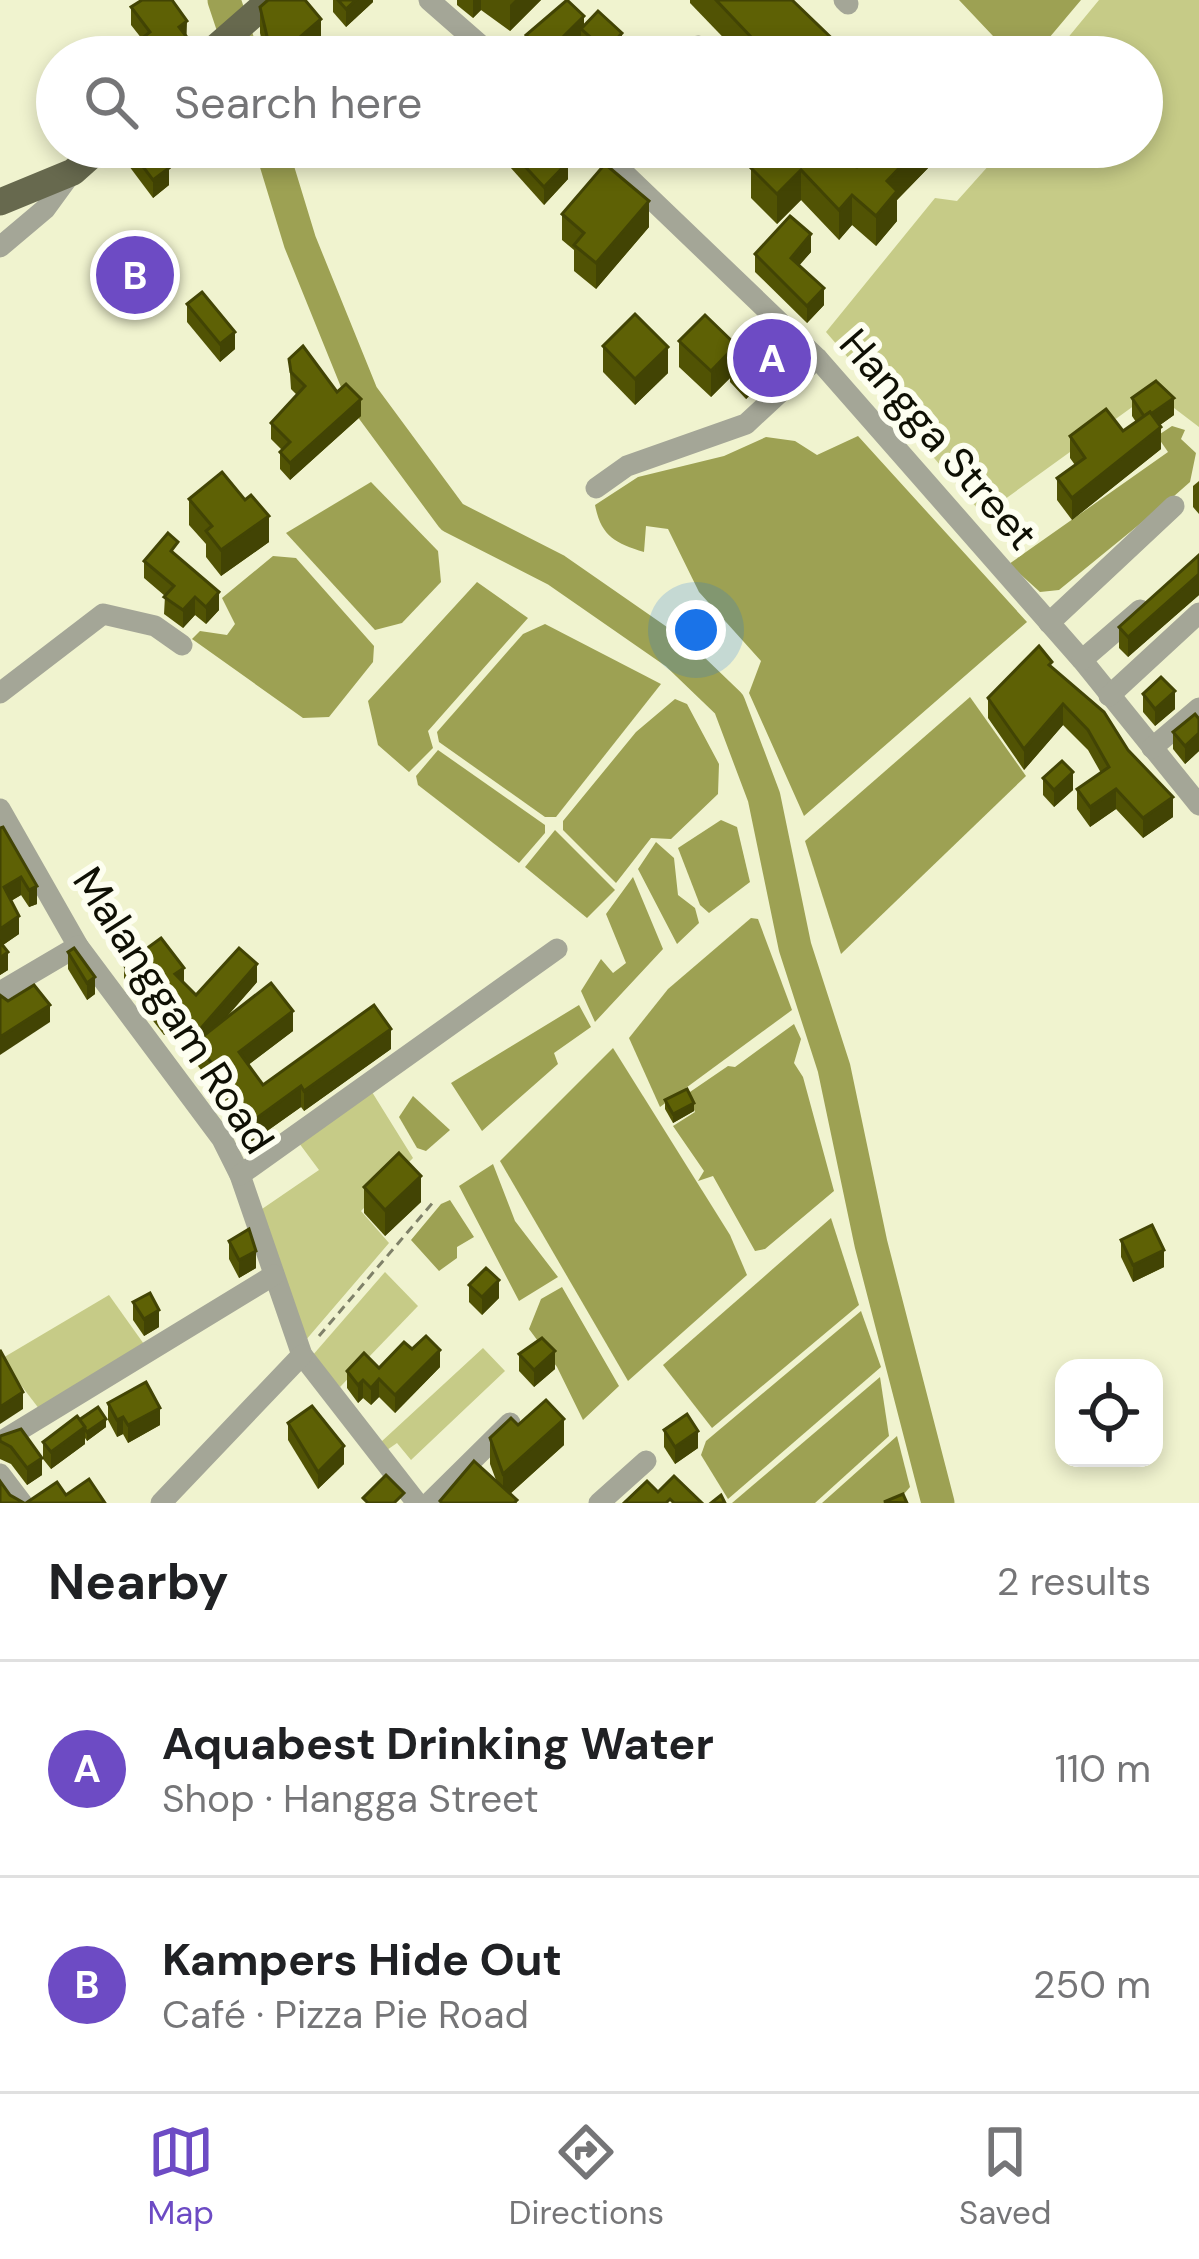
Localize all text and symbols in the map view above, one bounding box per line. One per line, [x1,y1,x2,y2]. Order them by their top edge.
search box [36,36,1163,168]
icon: search [78,69,144,135]
text: Search here [174,73,422,132]
pin: B [96,230,174,320]
pin: A [733,313,811,403]
street label: Hangga Street [828,317,1050,561]
your location [666,600,726,660]
street label: Malanggam Road [60,857,287,1164]
map controls [1055,1359,1163,1467]
button: locate [1055,1359,1163,1467]
text: Nearby [48,1548,229,1615]
text: 2 results [997,1556,1151,1607]
text: Aquabest Drinking Water [162,1714,714,1773]
text: A [73,1743,101,1794]
text: 110 m [1055,1743,1151,1794]
text: Shop · Hangga Street [162,1773,539,1824]
text: Kampers Hide Out [162,1930,562,1989]
text: B [75,1959,99,2010]
text: 250 m [1033,1959,1151,2010]
text: Café · Pizza Pie Road [162,1989,529,2040]
tab: Map [147,2119,214,2234]
tab: Directions [509,2119,664,2234]
tab: Saved [959,2119,1052,2234]

